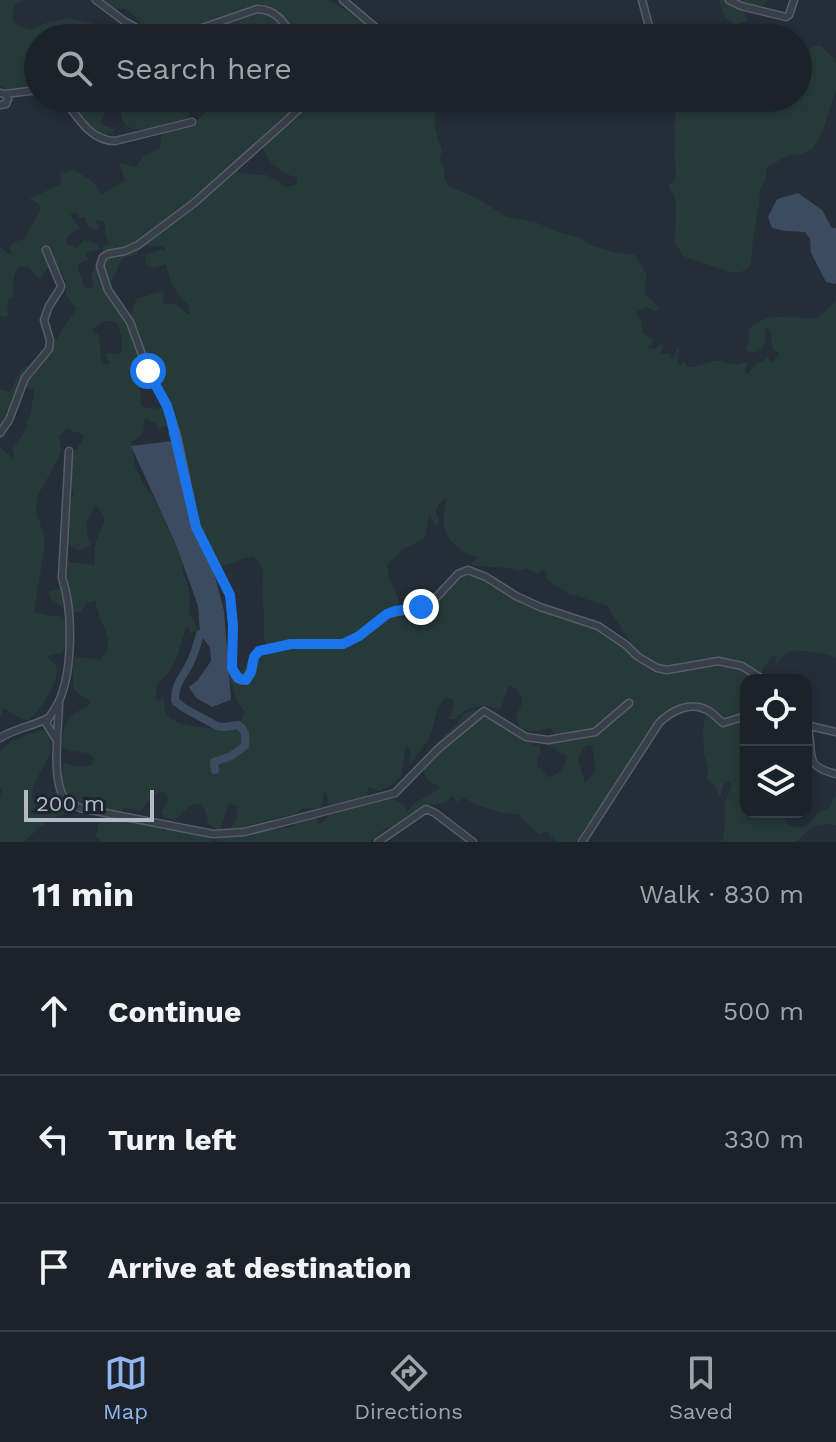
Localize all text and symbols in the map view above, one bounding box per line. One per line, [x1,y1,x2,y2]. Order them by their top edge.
search box [24,24,812,112]
icon: search [52,46,96,90]
text: Search here [116,51,292,86]
route start [130,353,166,389]
route end [403,589,439,625]
map controls [740,674,812,818]
button: locate [740,674,812,746]
button: layers [740,746,812,818]
scale bar [24,786,154,822]
text: 200 m [36,791,105,816]
text: 11 min [32,874,134,914]
text: Walk · 830 m [639,879,804,909]
icon: ahead [32,989,76,1033]
text: Continue [108,994,241,1029]
text: 500 m [723,996,804,1026]
icon: left [32,1117,76,1161]
text: Turn left [108,1122,236,1157]
text: 330 m [724,1124,804,1154]
icon: arrive [32,1245,76,1289]
text: Arrive at destination [108,1250,412,1285]
tab: Map [103,1351,148,1424]
tab: Directions [354,1351,463,1424]
tab: Saved [669,1351,733,1424]

